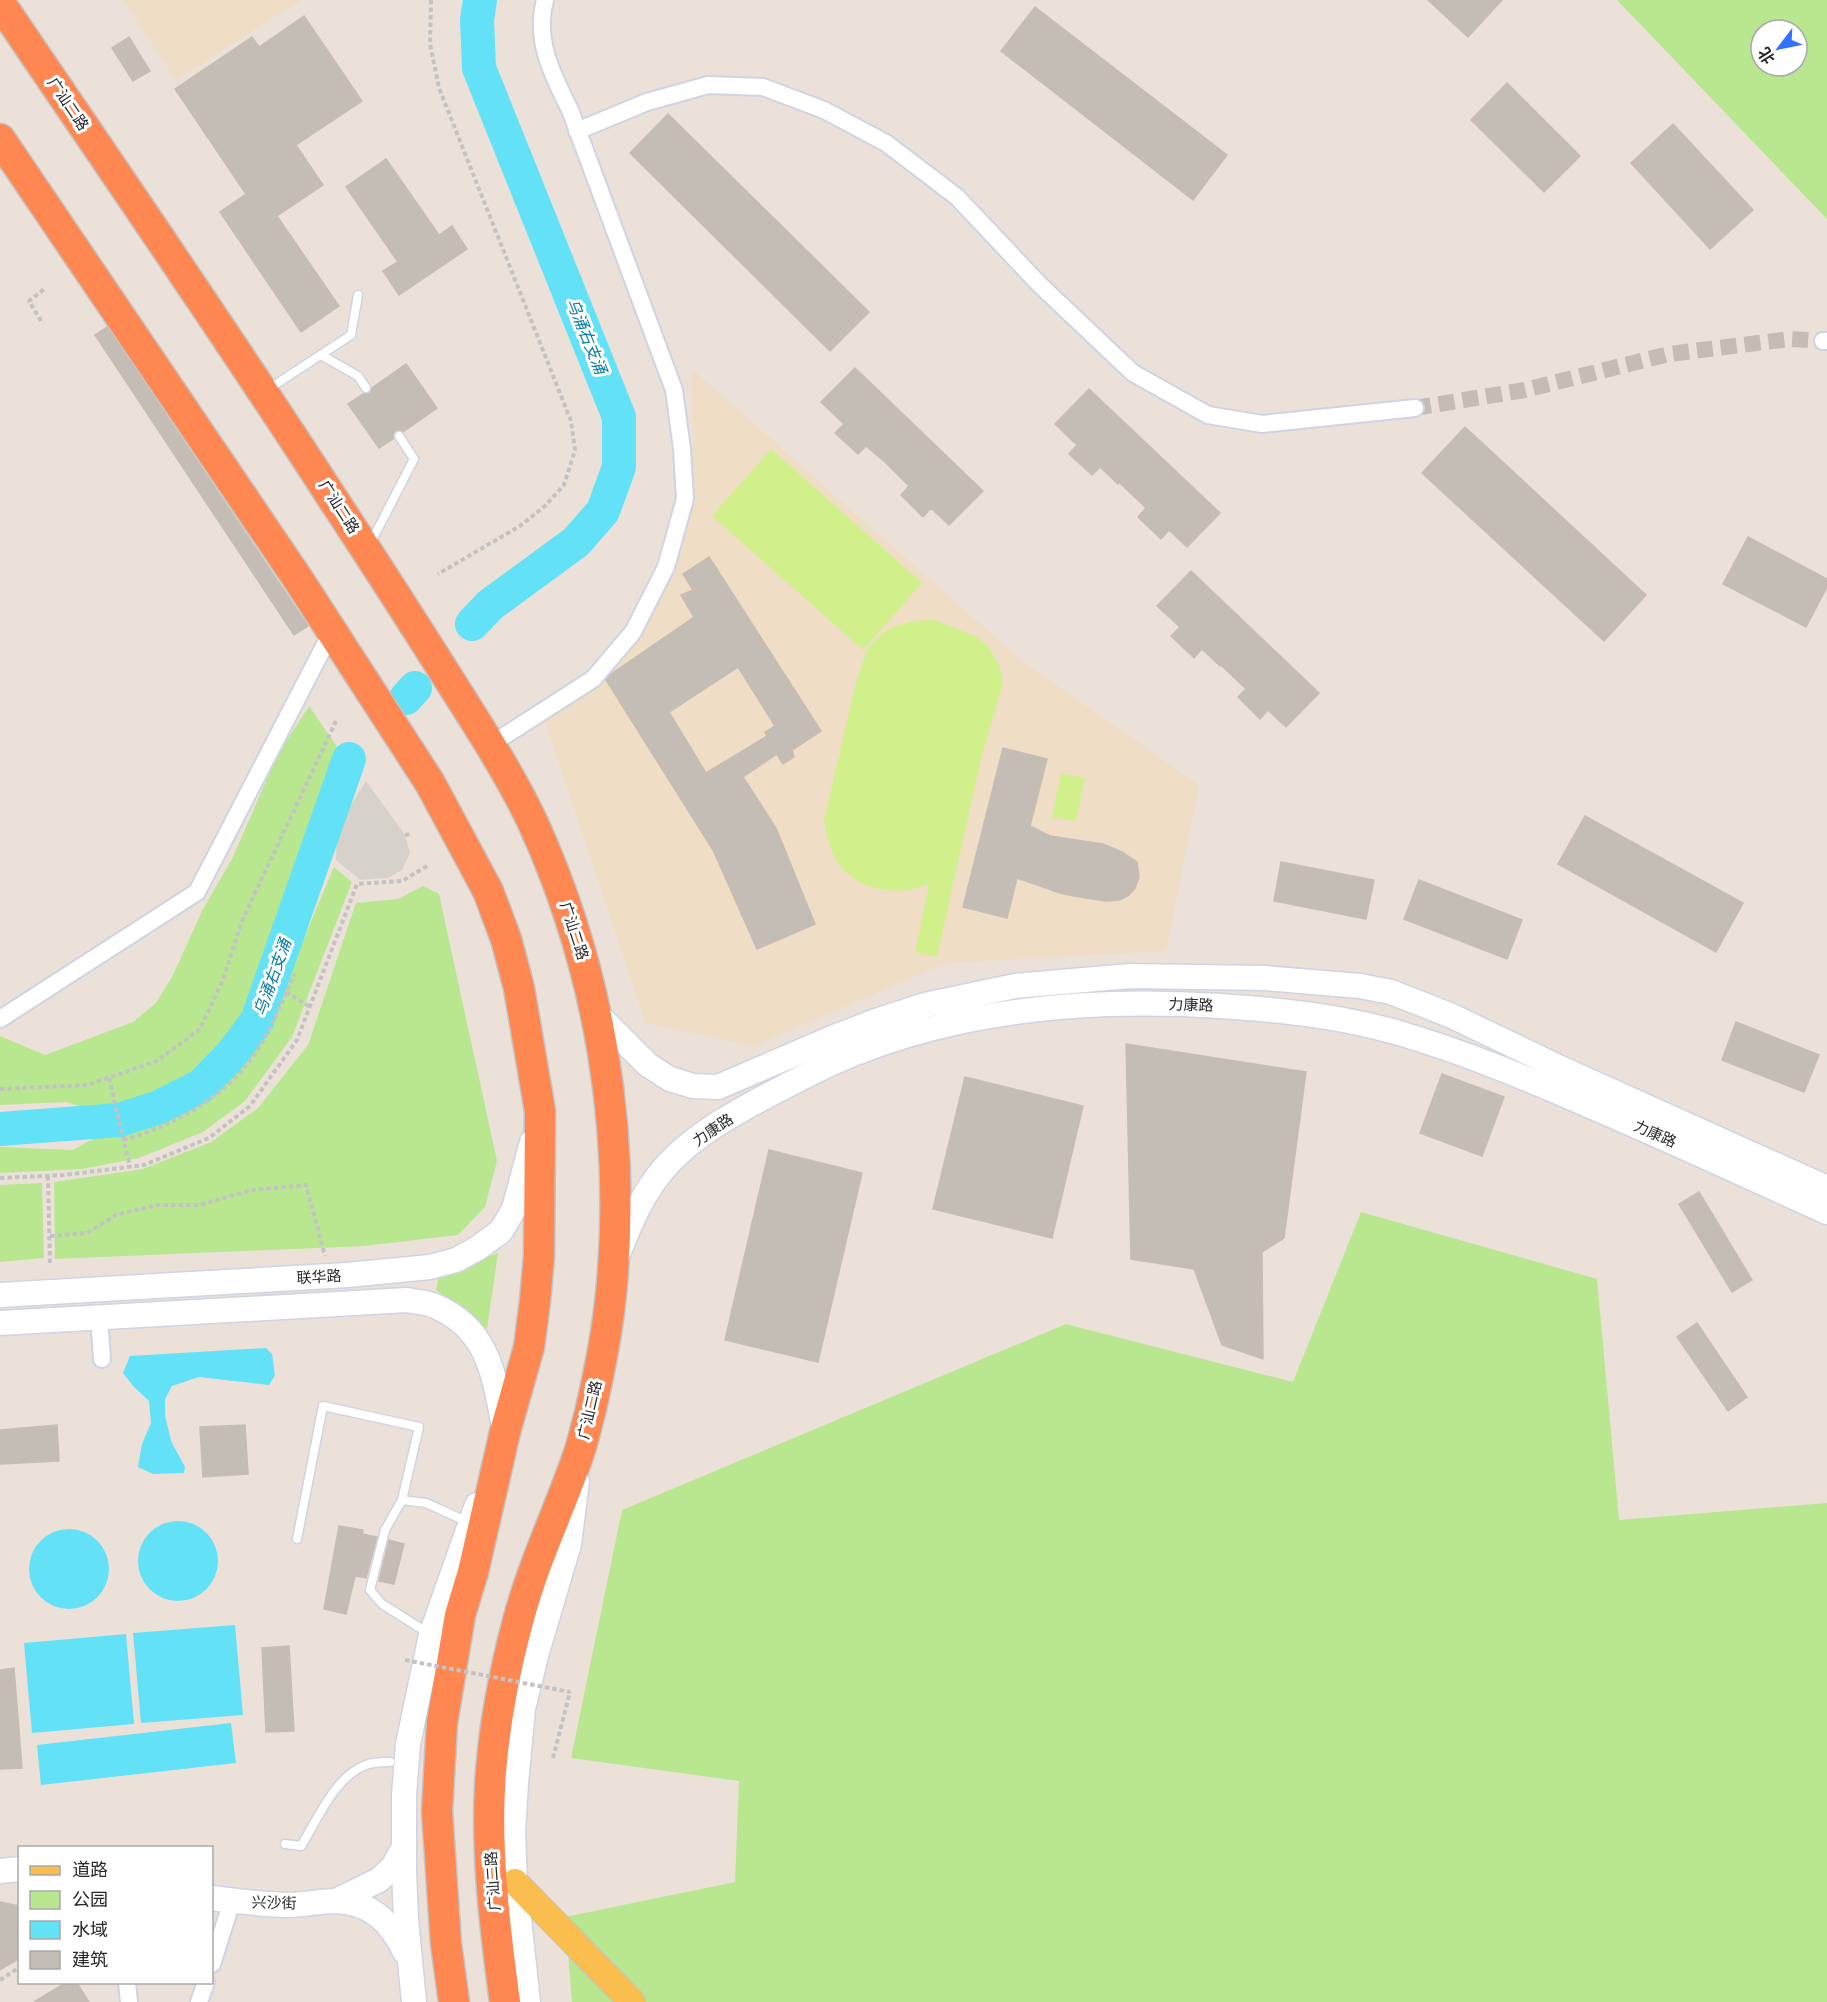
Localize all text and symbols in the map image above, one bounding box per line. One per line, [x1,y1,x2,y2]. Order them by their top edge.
north arrow [1749,18,1809,78]
text: 北 [1754,44,1779,68]
street label: 广汕二路 [45,74,92,133]
water label: 乌涌右支涌 [563,296,611,379]
street label: 广汕二路 [316,477,363,537]
street label: 广汕二路 [557,900,592,962]
water label: 乌涌右支涌 [250,934,296,1018]
street label: 力康路 [1168,995,1214,1014]
street label: 力康路 [689,1110,736,1149]
street label: 力康路 [1631,1117,1679,1150]
street label: 联华路 [296,1267,342,1286]
street label: 广汕二路 [574,1379,605,1441]
legend [18,1846,213,1984]
street label: 广汕二路 [482,1851,503,1912]
text: 道路 [72,1859,108,1880]
text: 公园 [72,1889,108,1910]
street label: 兴沙街 [251,1894,297,1911]
text: 水域 [72,1919,108,1940]
text: 建筑 [72,1949,108,1970]

